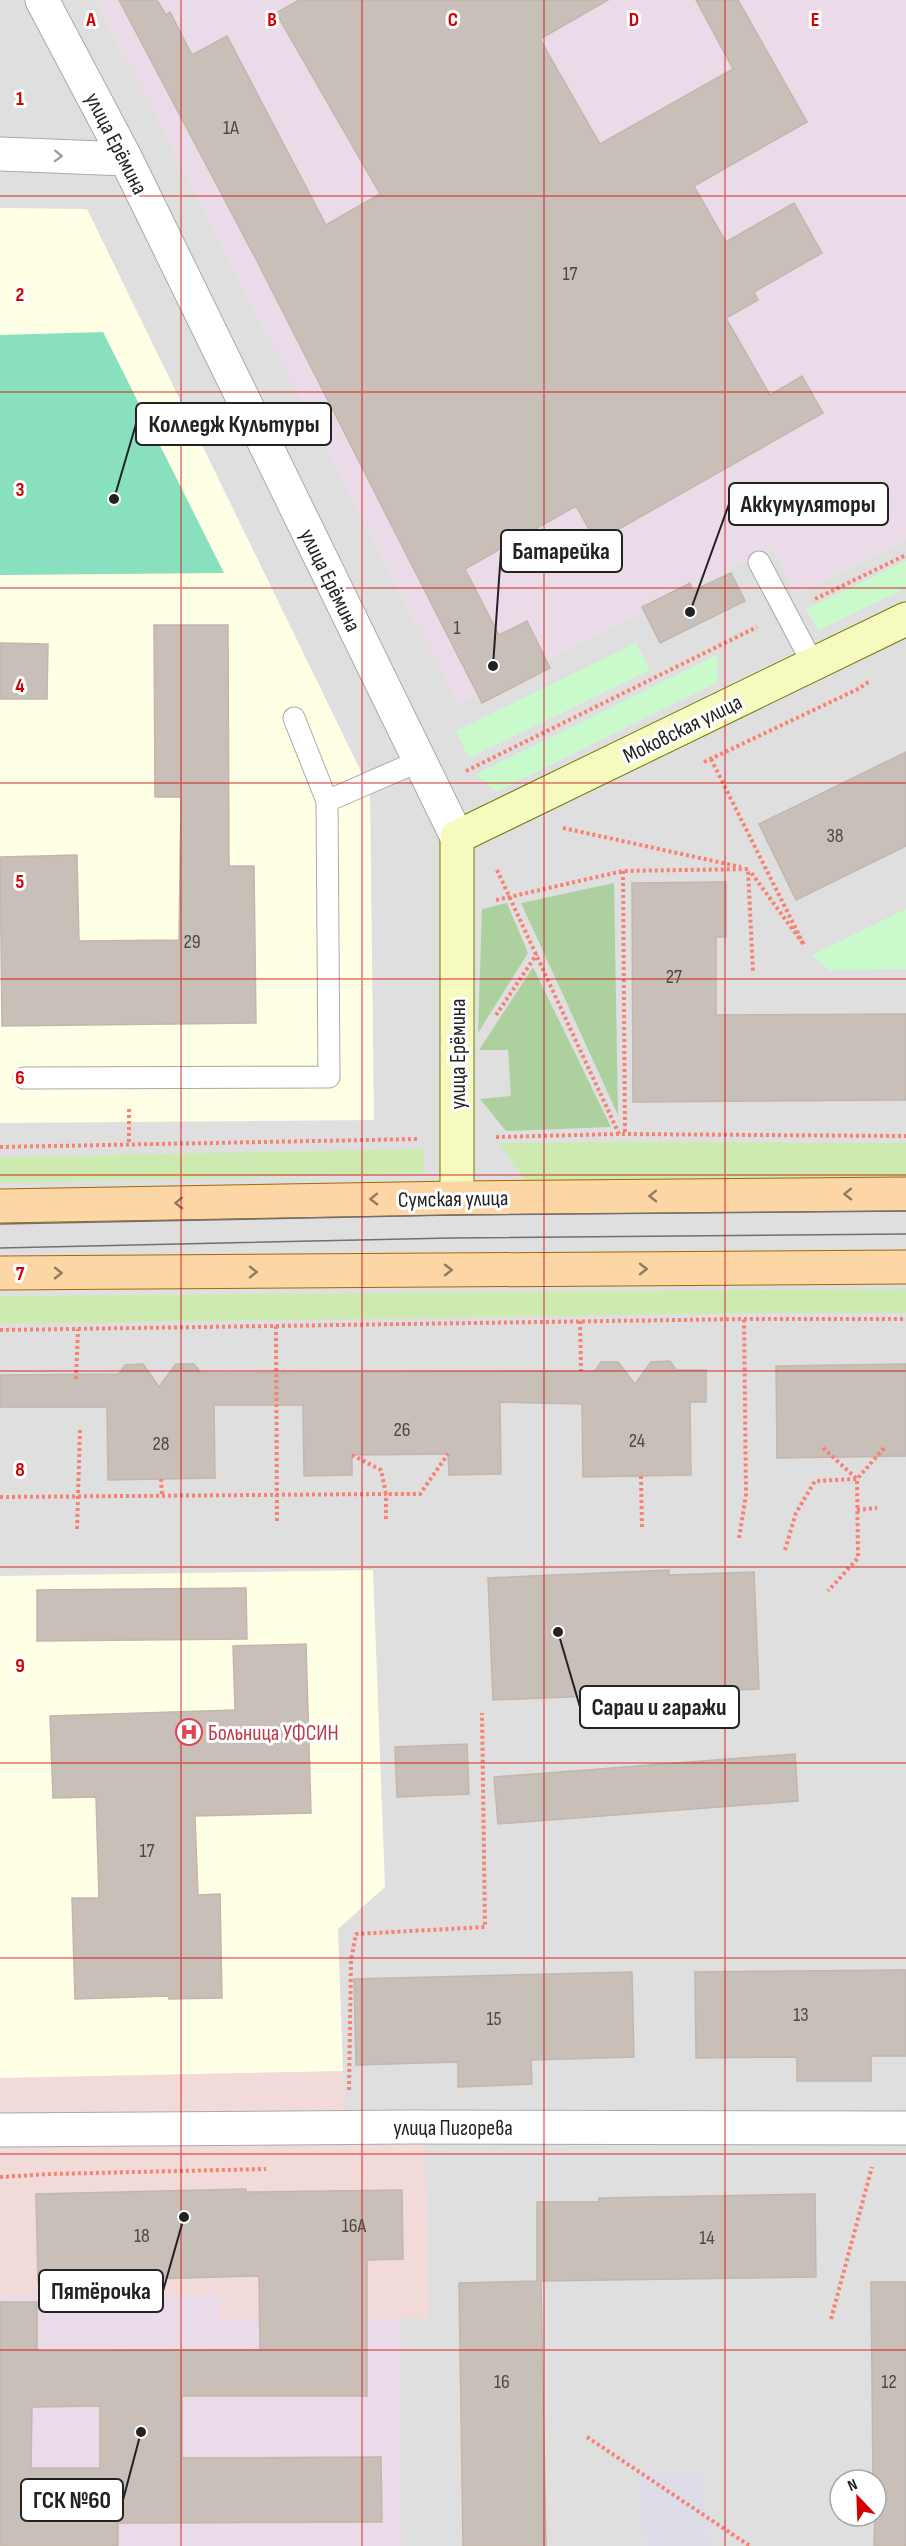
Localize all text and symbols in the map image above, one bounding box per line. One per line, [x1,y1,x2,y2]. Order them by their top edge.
text: A [85,8,96,32]
text: B [267,8,277,32]
text: C [448,8,458,32]
text: D [629,8,639,32]
text: E [811,8,819,32]
text: 1 [16,87,24,111]
street label: улица Ерёмина [78,88,153,199]
house number: 1А [223,116,239,140]
one-way arrow [54,150,63,162]
house number: 17 [563,262,577,286]
text: 2 [16,283,24,307]
callout: Колледж Культуры [136,403,331,445]
text: Колледж Культуры [148,410,320,439]
text: 3 [16,478,25,502]
callout: Аккумуляторы [729,483,888,525]
text: Аккумуляторы [740,490,875,519]
street label: улица Ерёмина [293,525,366,636]
callout: Батарейка [501,530,622,572]
text: Батарейка [512,537,610,566]
house number: 1 [454,616,461,640]
text: 4 [15,674,25,698]
street label: Моковская улица [619,689,747,770]
house number: 38 [826,824,844,848]
text: 5 [16,870,25,894]
house number: 29 [183,930,201,954]
house number: 27 [666,965,682,989]
street label: улица Ерёмина [445,998,472,1110]
text: 6 [15,1066,25,1090]
street label: Сумская улица [398,1185,508,1214]
one-way arrow [843,1188,852,1200]
one-way arrow [648,1190,657,1202]
one-way arrow [369,1193,378,1206]
one-way arrow [174,1197,183,1209]
text: 7 [16,1262,25,1286]
one-way arrow [639,1263,648,1275]
one-way arrow [444,1264,453,1276]
one-way arrow [249,1266,258,1278]
one-way arrow [54,1267,63,1279]
house number: 26 [394,1418,411,1442]
house number: 24 [629,1429,645,1453]
house number: 28 [153,1432,170,1456]
text: 8 [15,1458,25,1482]
text: 9 [15,1654,25,1678]
callout: Сараи и гаражи [580,1686,739,1728]
text: Сараи и гаражи [592,1693,727,1722]
hospital icon: Больница УФСИН [174,1717,204,1747]
place label: Больница УФСИН [208,1720,339,1747]
house number: 17 [140,1839,154,1863]
house number: 13 [793,2003,809,2027]
house number: 15 [486,2007,502,2031]
street label: улица Пигорева [393,2115,513,2142]
house number: 16А [342,2214,367,2238]
house number: 18 [134,2224,150,2248]
house number: 14 [699,2226,715,2250]
callout: Пятёрочка [39,2270,163,2312]
text: Пятёрочка [51,2277,151,2306]
house number: 16 [494,2370,510,2394]
house number: 12 [881,2370,897,2394]
north arrow [828,2468,888,2528]
text: N [845,2475,860,2496]
callout: ГСК №60 [21,2479,123,2521]
text: ГСК №60 [33,2486,111,2515]

